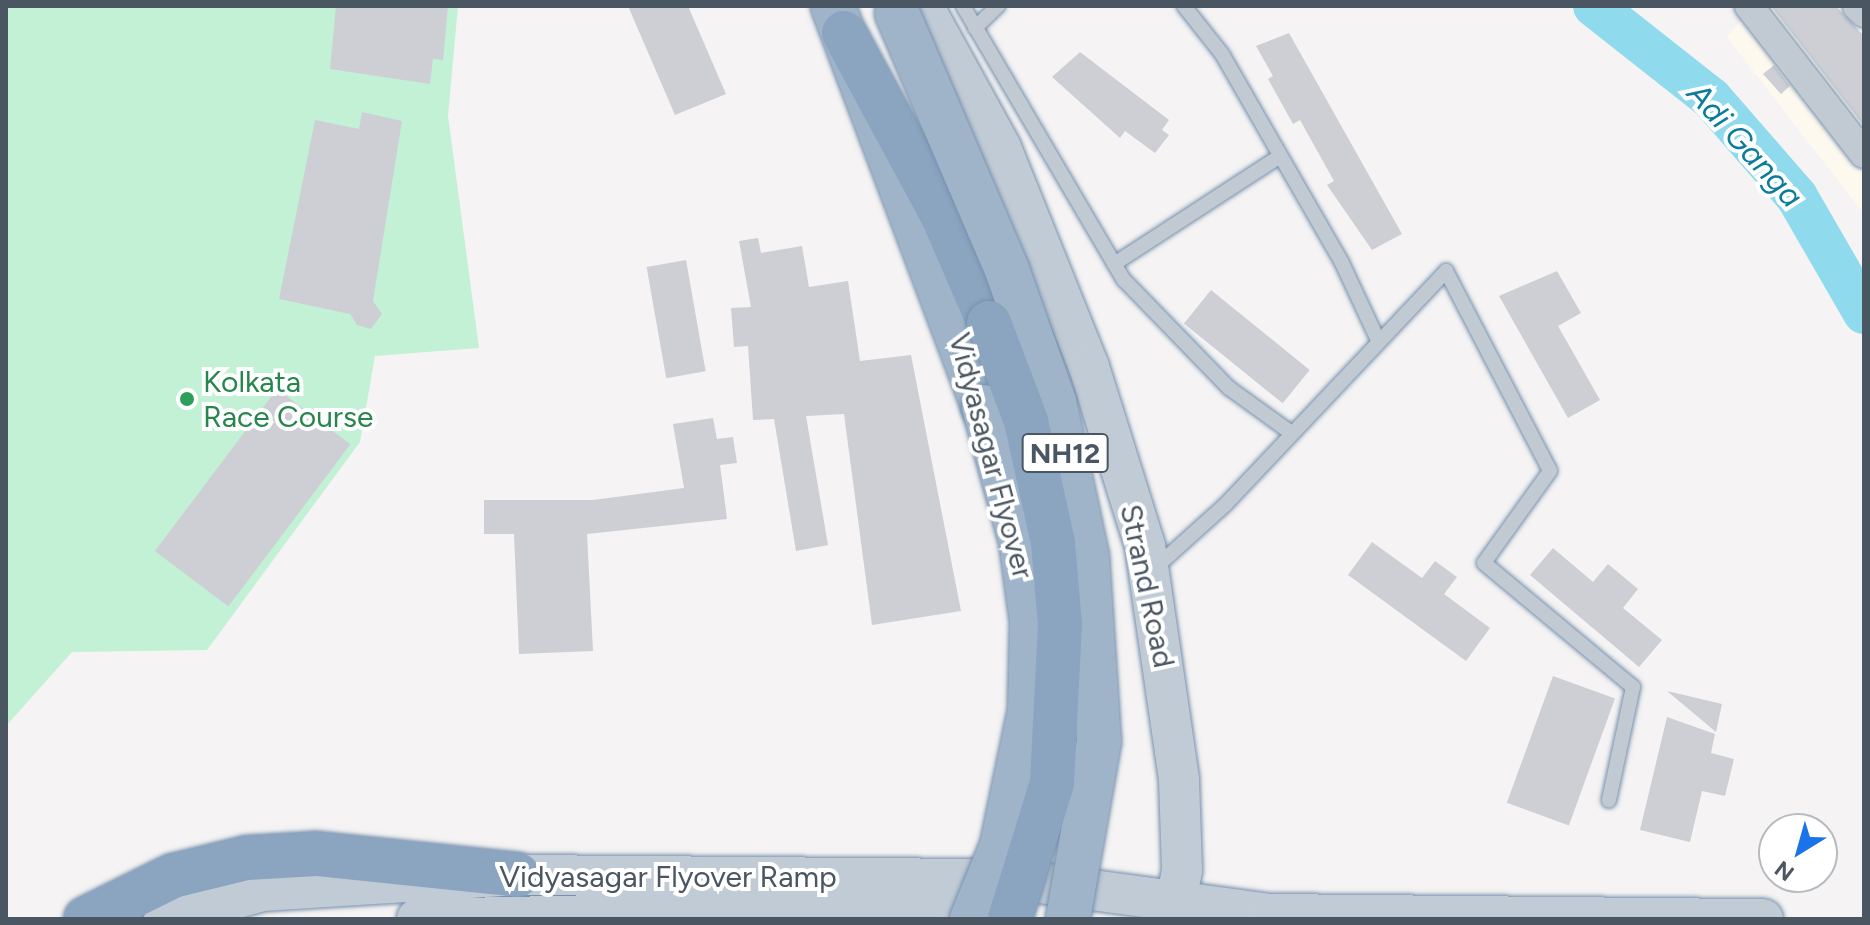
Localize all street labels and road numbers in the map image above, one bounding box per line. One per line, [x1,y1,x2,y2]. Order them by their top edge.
street label: Vidyasagar Flyover [941,329,1041,583]
road number: NH12 [1021,429,1109,477]
street label: Strand Road [1112,501,1182,671]
street label: Vidyasagar Flyover Ramp [499,859,837,895]

